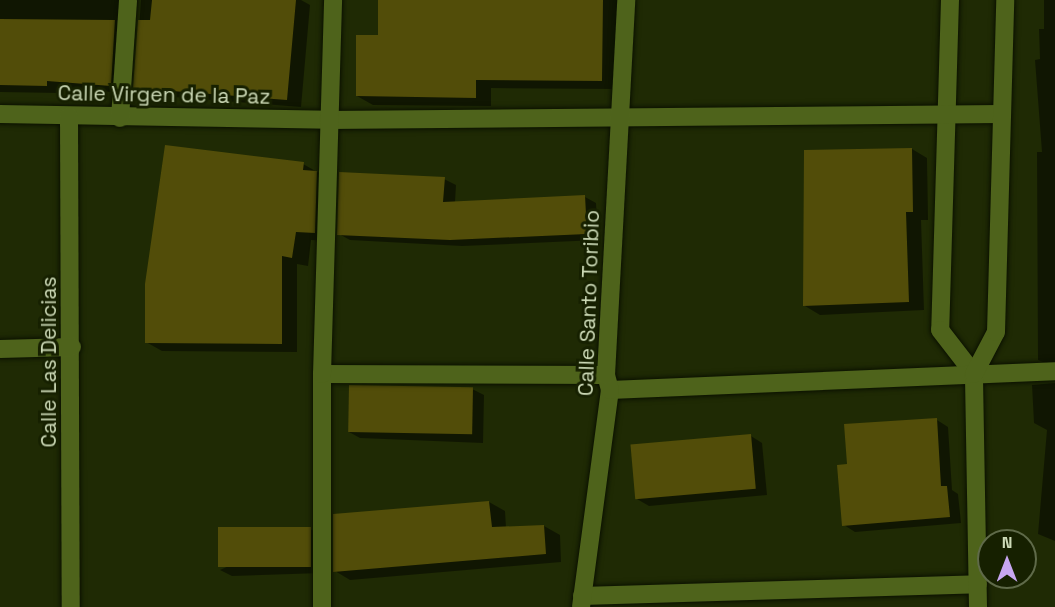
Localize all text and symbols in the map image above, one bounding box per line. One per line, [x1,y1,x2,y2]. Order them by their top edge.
street label: Calle Virgen de la Paz [57,81,271,109]
street label: Calle Santo Toribio [573,209,605,397]
street label: Calle Las Delicias [36,276,62,448]
north arrow [977,529,1037,589]
text: N [1002,532,1012,553]

